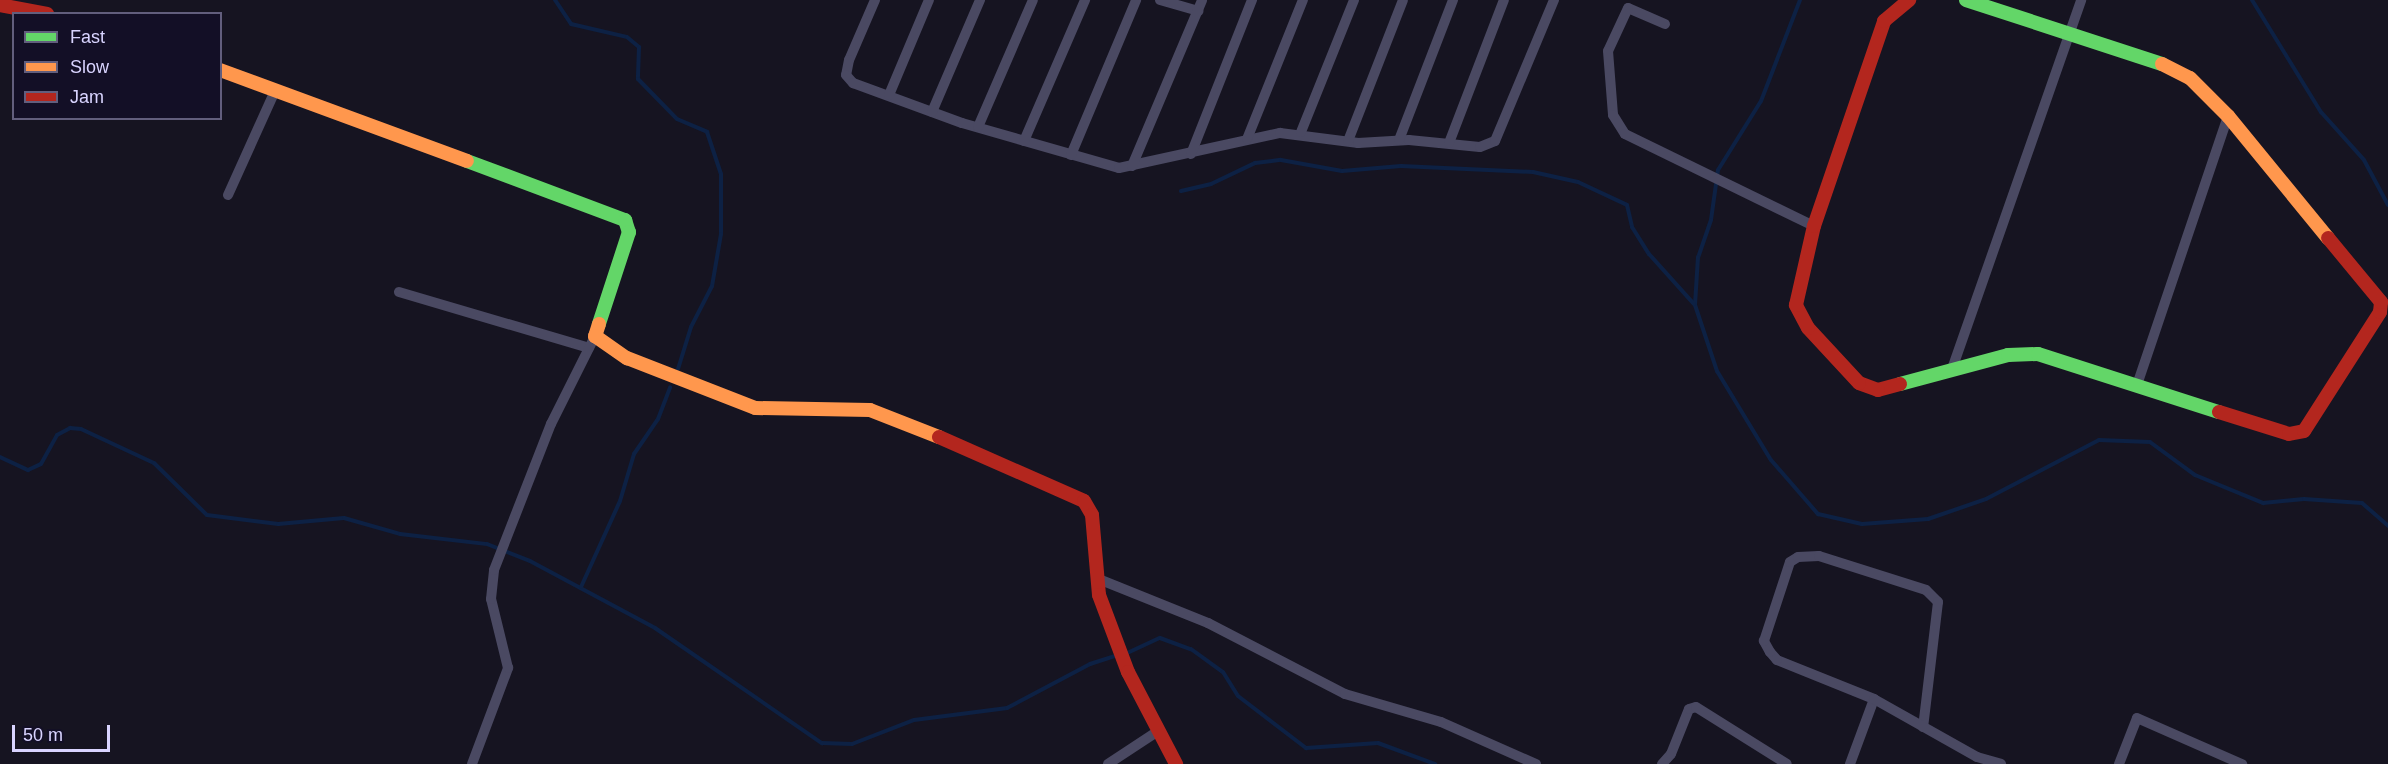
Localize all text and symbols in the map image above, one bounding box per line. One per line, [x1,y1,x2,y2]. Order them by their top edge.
legend [12,12,222,120]
text: Fast [70,27,105,47]
text: Slow [70,57,109,77]
text: Jam [70,87,104,107]
scale bar [15,713,112,751]
text: 50 m [23,725,63,745]

